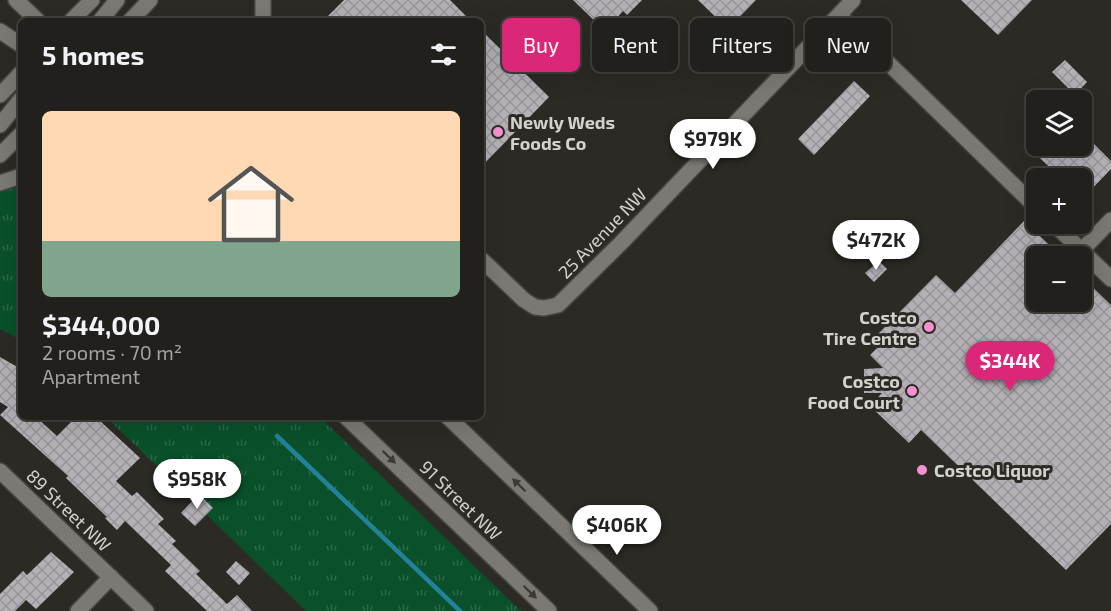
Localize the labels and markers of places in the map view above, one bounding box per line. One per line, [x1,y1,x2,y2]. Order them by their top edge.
place label: Newly Weds Foods Co [510,111,615,154]
pin: $979K [671,119,755,170]
marker: Newly Weds Foods Co [491,125,505,139]
pin: $472K [834,220,918,271]
place label: Costco Tire Centre [823,306,917,349]
marker: Costco Tire Centre [922,320,936,334]
pin: $344K [968,341,1052,392]
place label: Costco Food Court [807,370,901,413]
marker: Costco Food Court [905,384,919,398]
pin: $958K [155,459,239,510]
place label: Costco Liquor [934,459,1050,481]
marker: Costco Liquor [915,463,929,477]
pin: $406K [575,505,659,556]

